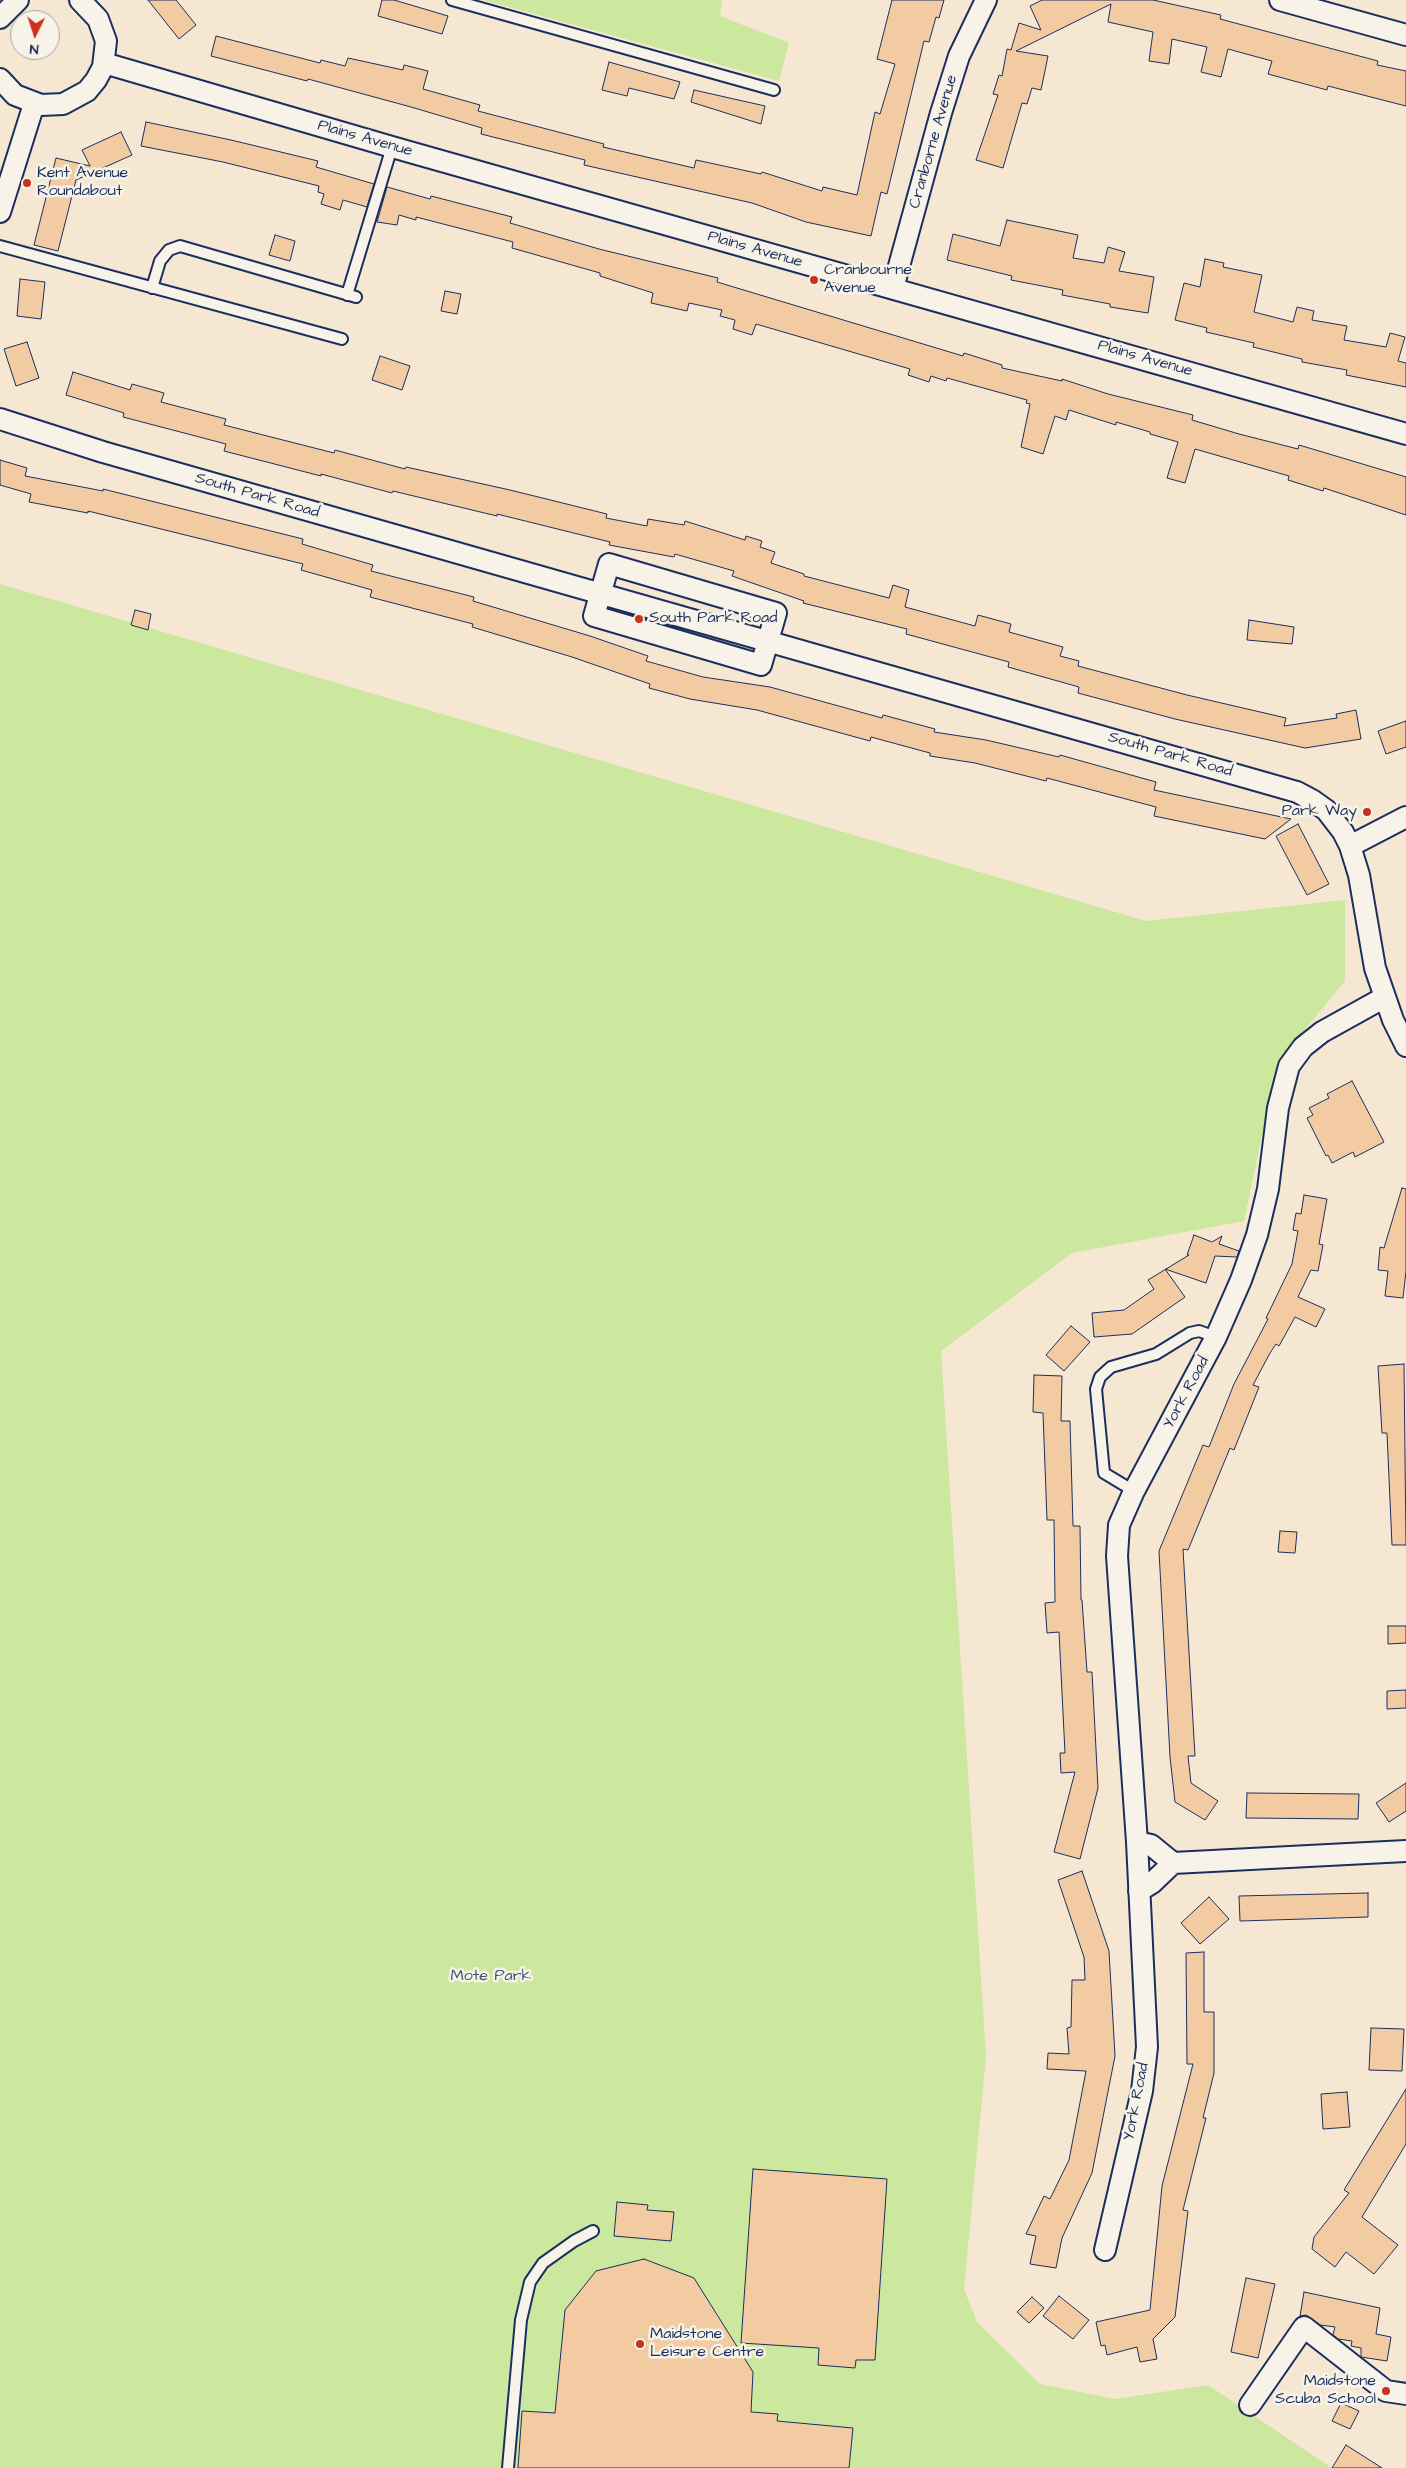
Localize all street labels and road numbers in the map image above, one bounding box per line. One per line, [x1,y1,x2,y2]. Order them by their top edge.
street label: Cranborne Avenue [906,73,962,211]
street label: Plains Avenue [315,116,415,162]
street label: Plains Avenue [705,227,805,273]
street label: Plains Avenue [1095,336,1195,382]
street label: South Park Road [193,469,321,523]
street label: South Park Road [1106,728,1234,782]
street label: York Road [1160,1353,1214,1433]
street label: York Road [1120,2061,1154,2143]

